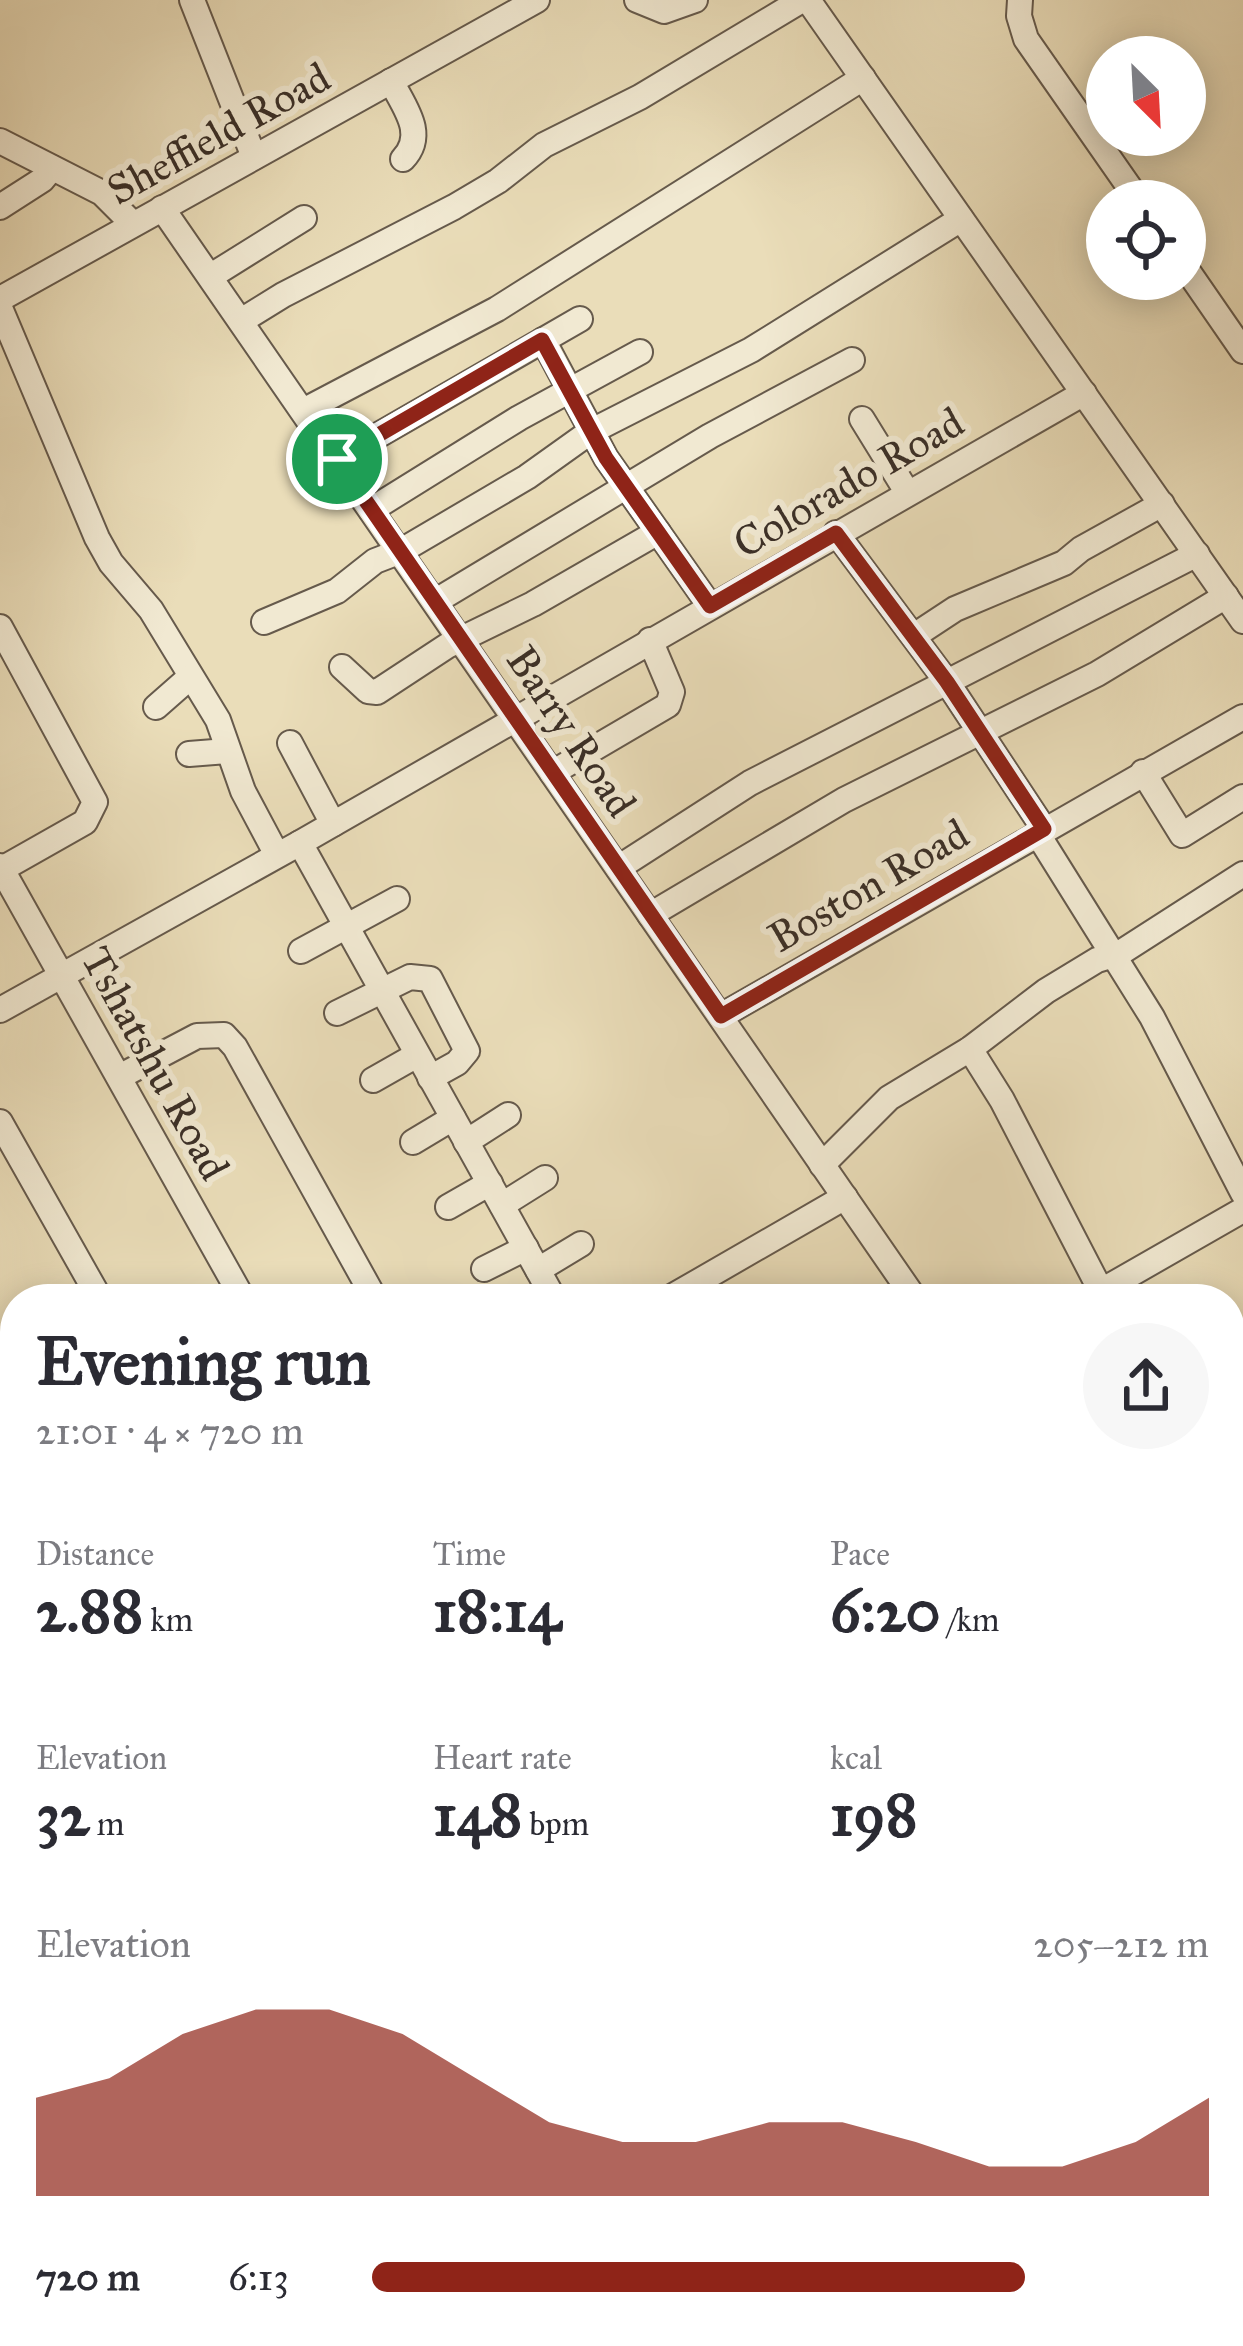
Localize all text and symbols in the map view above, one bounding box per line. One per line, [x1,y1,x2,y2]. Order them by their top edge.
north arrow [1086,36,1206,156]
map controls [1086,36,1206,300]
street label: Sheffield Road [98,51,339,216]
button: locate [1086,180,1206,300]
street label: Colorado Road [724,396,973,570]
pin [286,408,388,510]
icon: arrive [304,426,370,492]
street label: Barry Road [495,636,647,827]
street label: Boston Road [759,808,978,964]
street label: Tshatshu Road [70,938,240,1189]
text: Evening run [36,1321,371,1402]
button: share [1083,1323,1209,1449]
text: 21:01 · 4 × 720 m [36,1407,304,1455]
text: Distance [36,1534,154,1574]
text: Time [433,1534,506,1574]
text: Pace [830,1534,890,1574]
text: 2.88 [36,1574,143,1647]
text: 18:14 [433,1574,561,1647]
text: 6:20 [830,1574,940,1647]
text: km [143,1600,193,1640]
text: /km [940,1600,999,1640]
text: Elevation [36,1738,167,1778]
text: Heart rate [433,1738,572,1778]
text: kcal [830,1738,882,1778]
text: 32 [36,1778,90,1851]
text: 148 [433,1778,522,1851]
text: 198 [830,1778,917,1851]
text: m [90,1804,124,1844]
text: bpm [522,1804,589,1844]
text: Elevation [36,1920,191,1968]
text: 205–212 m [1033,1920,1209,1968]
text: 720 m [36,2253,140,2301]
text: 6:13 [228,2253,289,2301]

